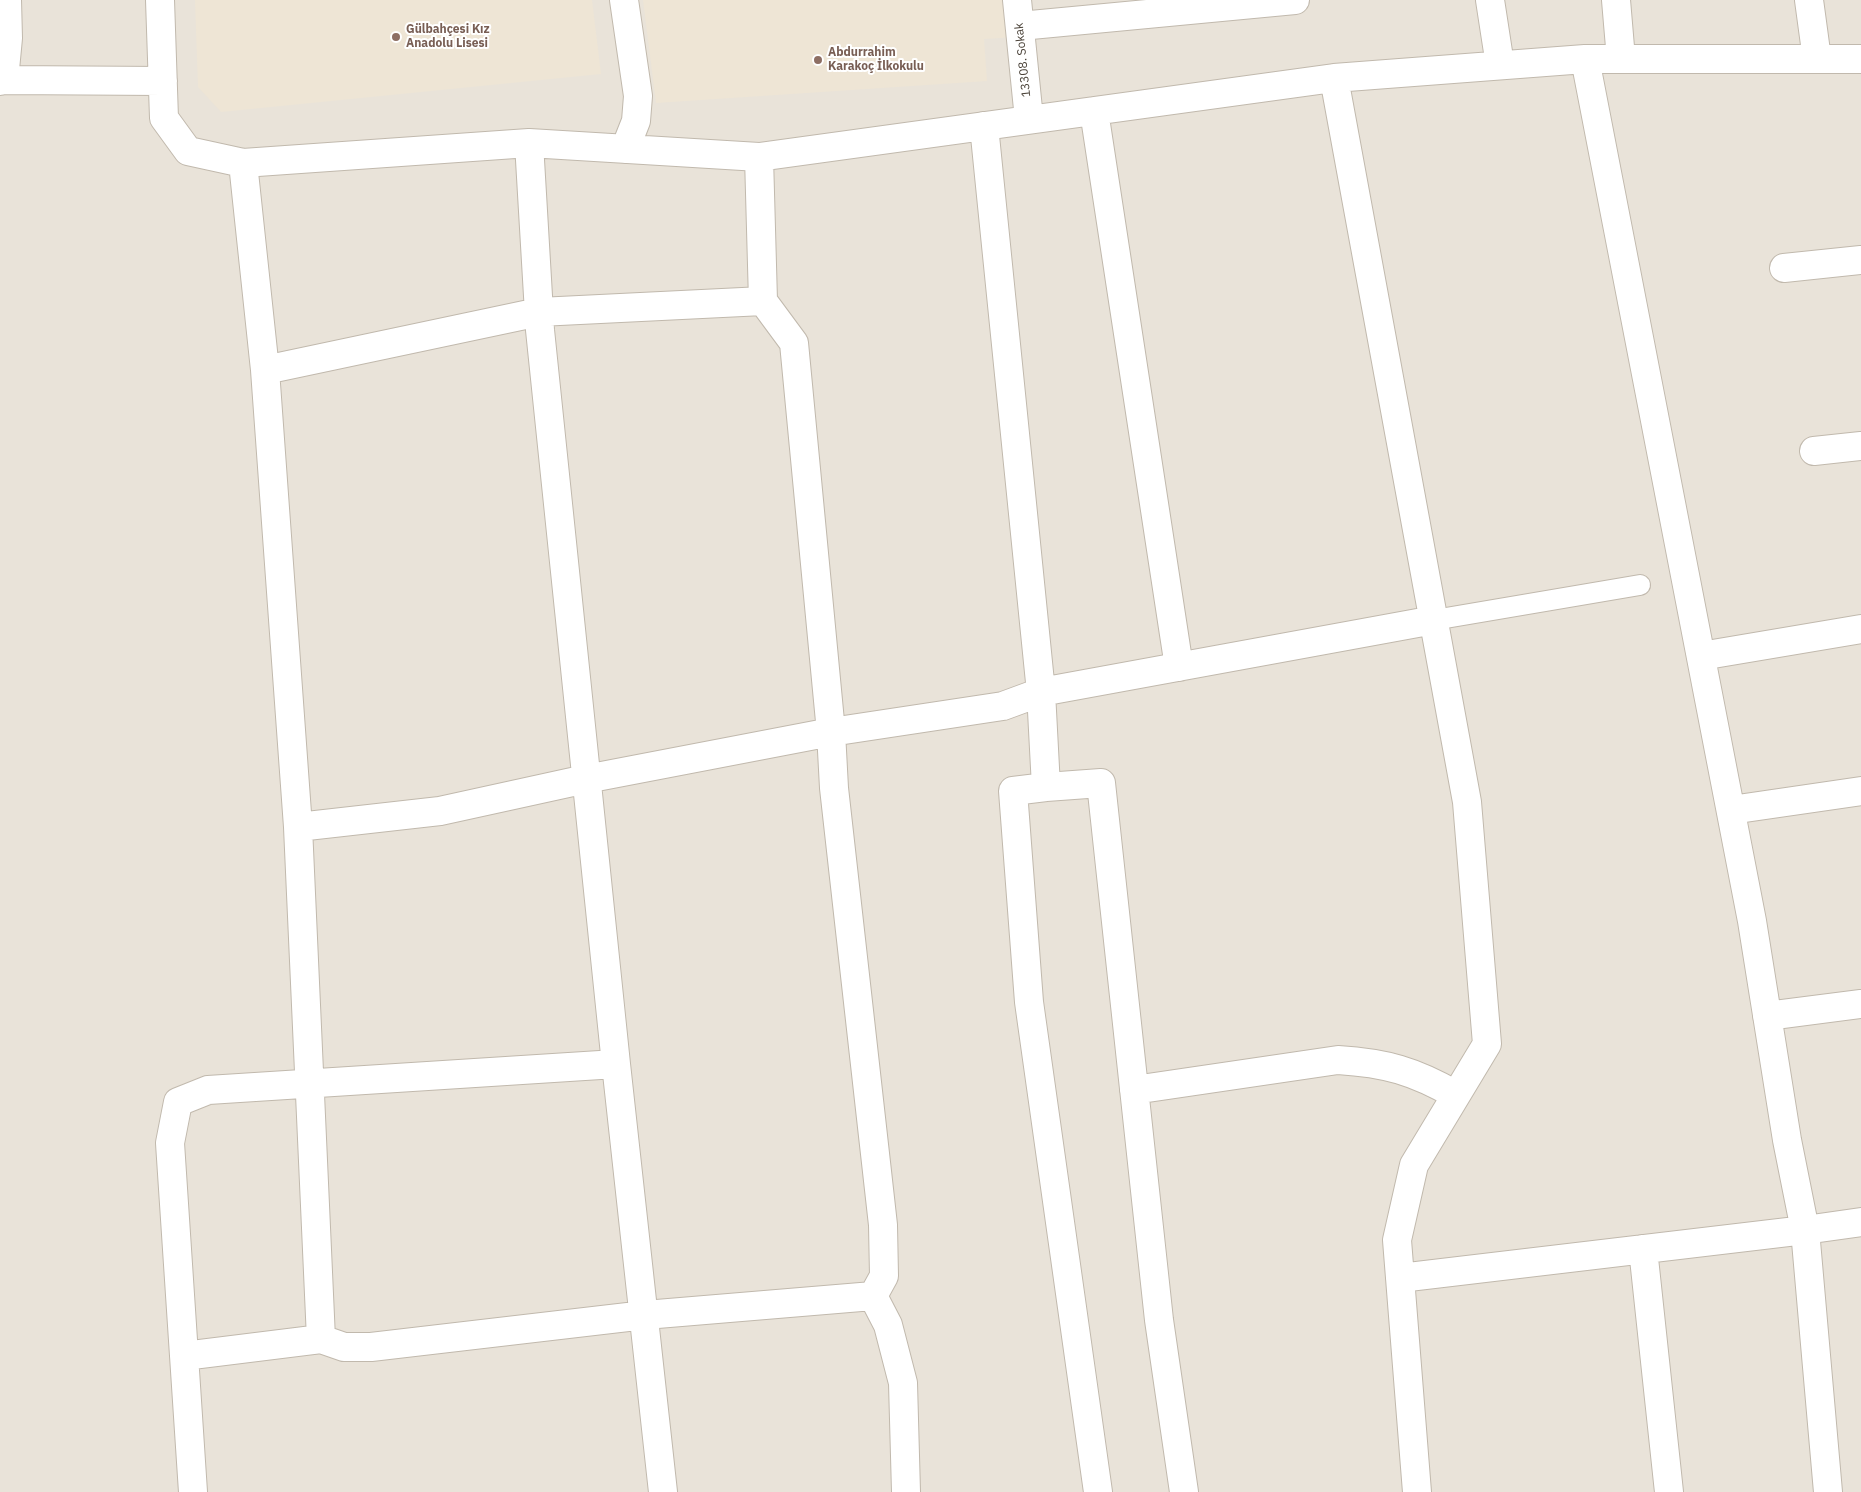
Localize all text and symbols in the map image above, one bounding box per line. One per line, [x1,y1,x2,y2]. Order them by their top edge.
street label: 13308. Sokak [1012,22,1034,98]
place label: Gülbahçesi Kız Anadolu Lisesi [406,23,490,51]
marker: Gülbahçesi Kız Anadolu Lisesi [390,31,402,43]
place label: Abdurrahim Karakoç İlkokulu [828,46,924,74]
marker: Abdurrahim Karakoç İlkokulu [812,54,824,66]

